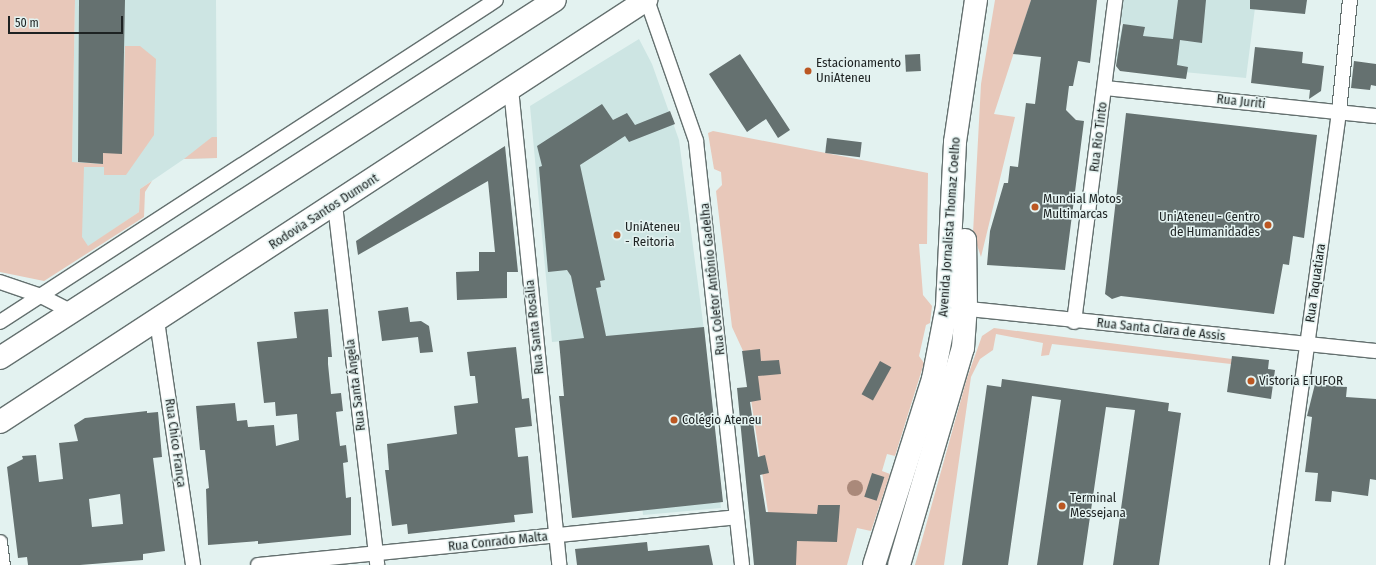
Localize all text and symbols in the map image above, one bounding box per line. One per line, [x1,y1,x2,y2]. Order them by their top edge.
scale bar [10,8,125,34]
text: 50 m [15,16,39,30]
place label: Estacionamento UniAteneu [816,56,901,87]
marker: Estacionamento UniAteneu [803,66,813,76]
street label: Rua Juriti [1216,92,1266,112]
street label: Rua Rio Tinto [1087,101,1111,173]
street label: Avenida Jornalista Thomaz Coelho [936,136,964,318]
street label: Rodovia Santos Dumont [266,171,382,253]
place label: Mundial Motos Multimarcas [1043,192,1121,223]
street label: Rua Coletor Antônio Gadelha [697,202,729,356]
marker: Mundial Motos Multimarcas [1030,202,1040,212]
place label: UniAteneu - Centro de Humanidades [1159,210,1260,241]
place label: UniAteneu - Reitoria [625,220,680,251]
marker: UniAteneu - Centro de Humanidades [1263,220,1273,230]
marker: UniAteneu - Reitoria [612,230,622,240]
street label: Rua Taquatiara [1303,243,1329,323]
street label: Rua Santa Rosália [522,279,548,375]
street label: Rua Santa Clara de Assis [1096,315,1226,345]
street label: Rua Santa Ângela [343,338,369,432]
place label: Vistoria ETUFOR [1259,373,1343,389]
marker: Vistoria ETUFOR [1246,376,1256,386]
street label: Rua Chico França [161,398,189,488]
place label: Colégio Ateneu [682,412,762,428]
marker: Colégio Ateneu [669,415,679,425]
place label: Terminal Messejana [1070,491,1126,522]
marker: Terminal Messejana [1057,501,1067,511]
street label: Rua Conrado Malta [447,529,549,555]

